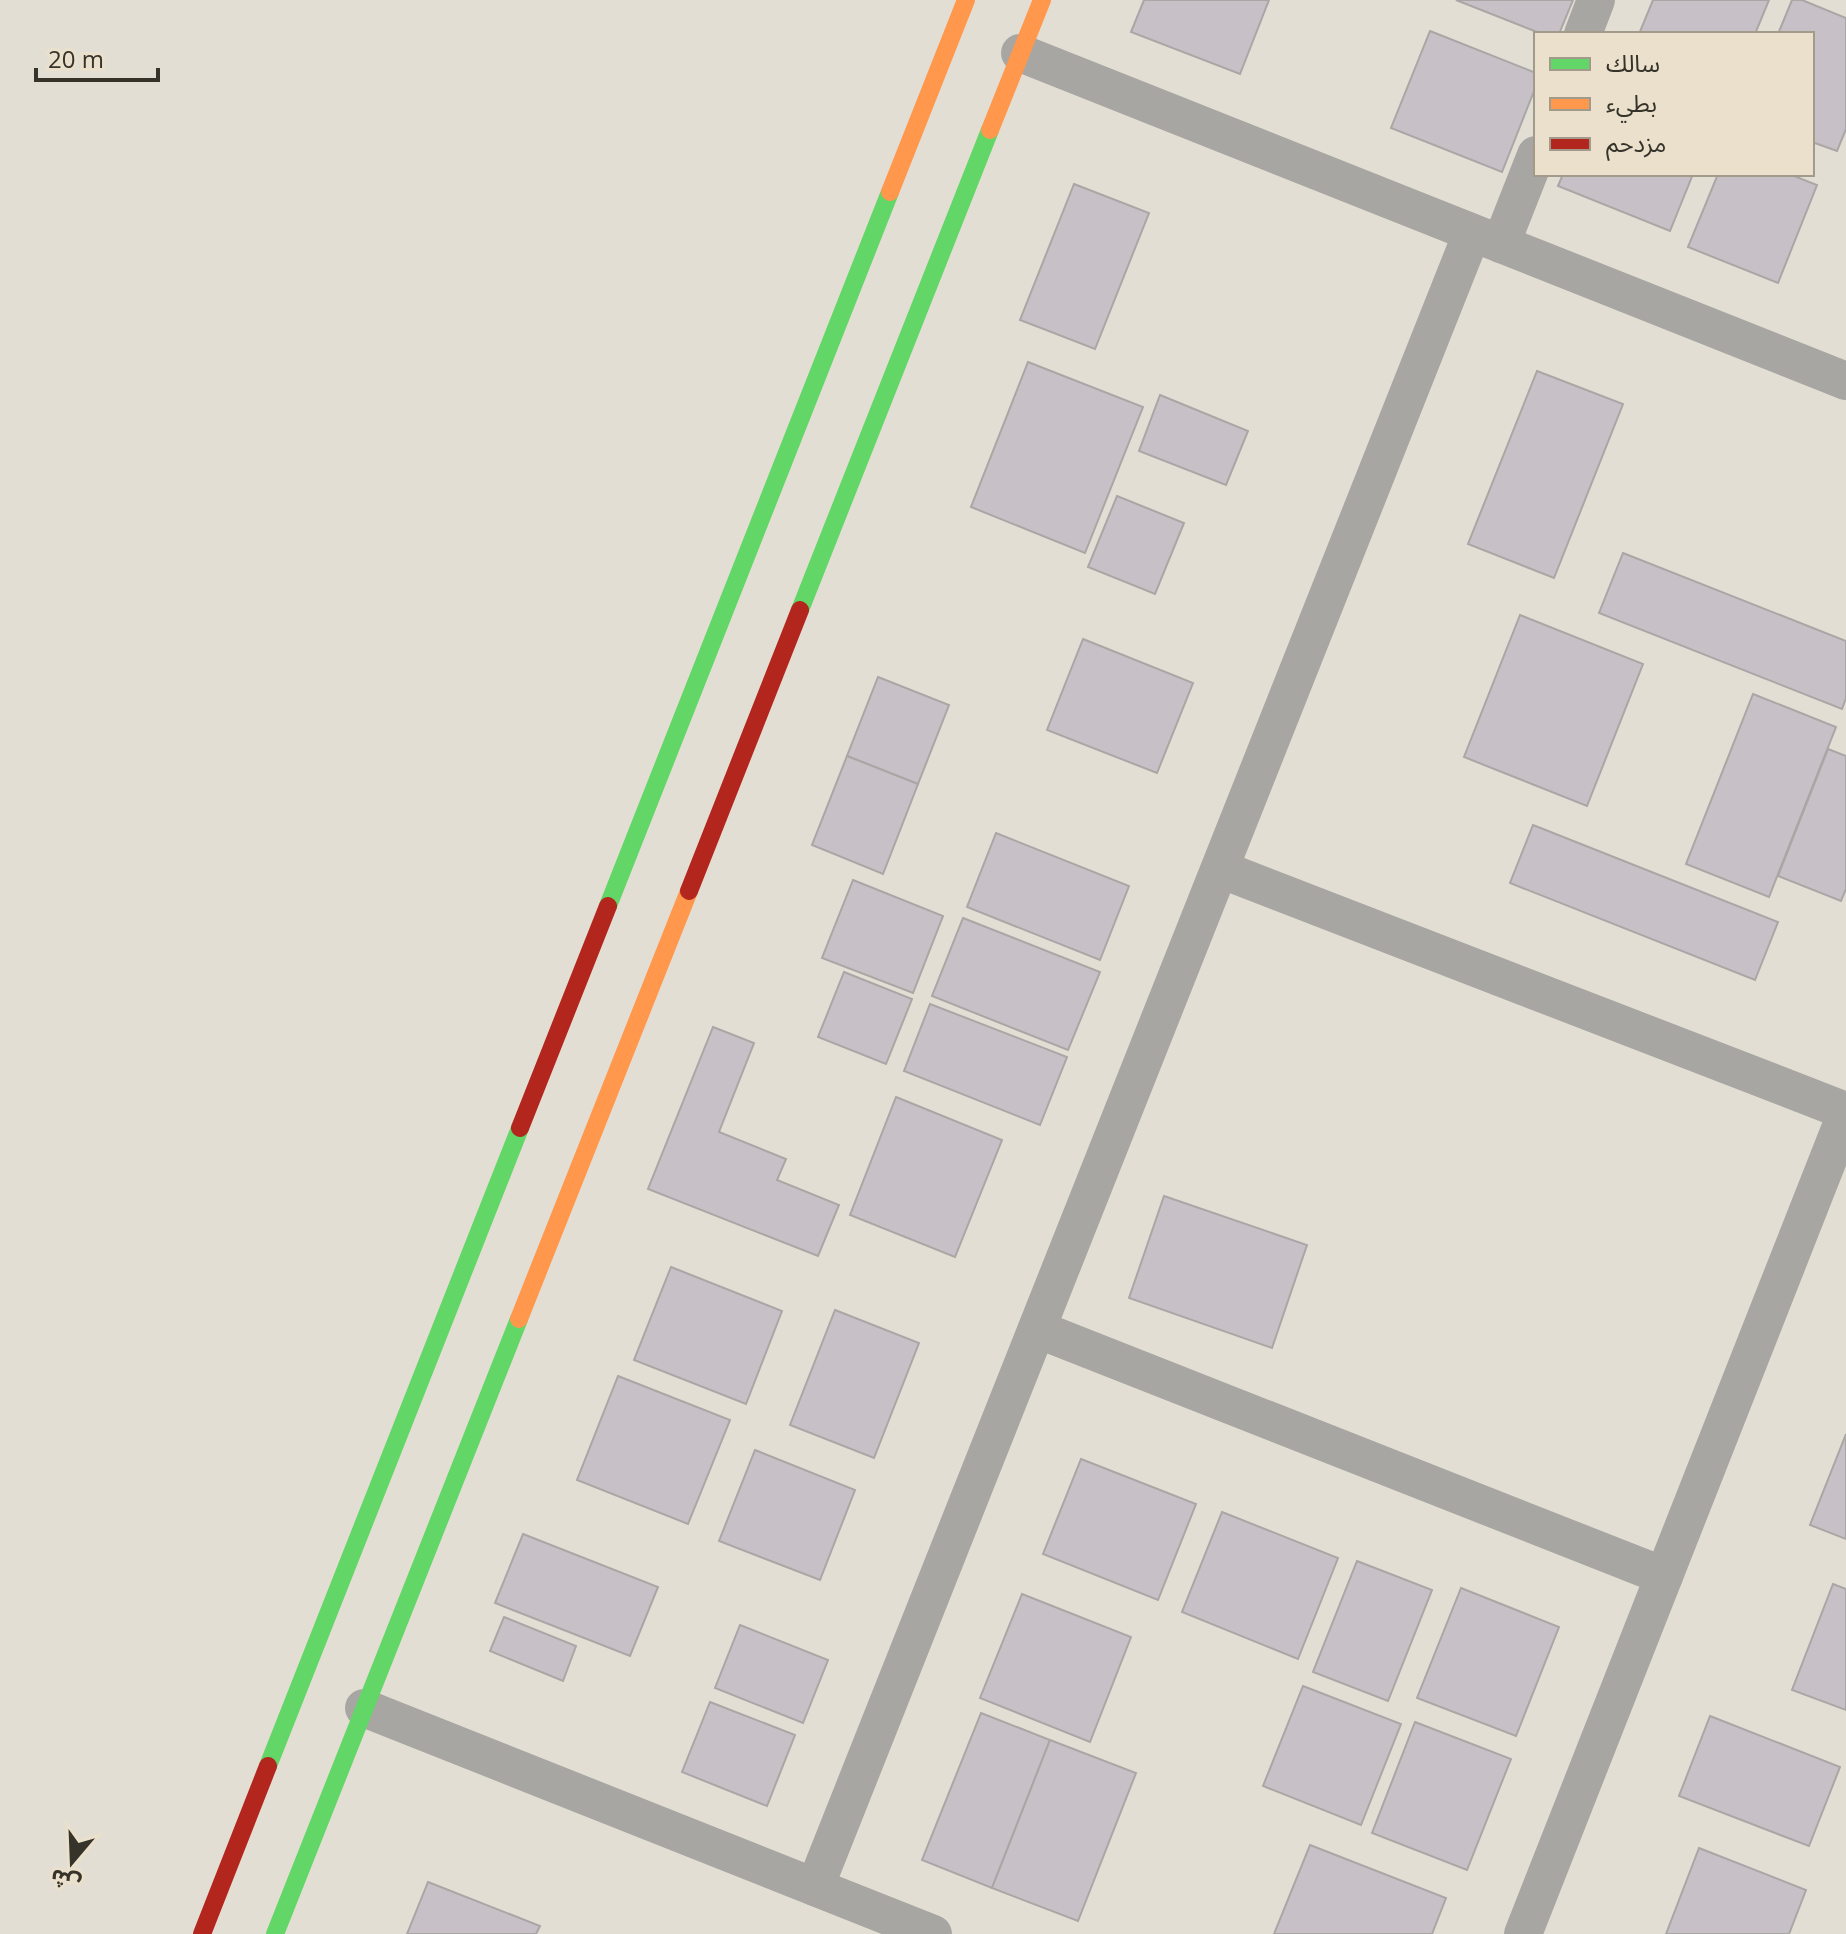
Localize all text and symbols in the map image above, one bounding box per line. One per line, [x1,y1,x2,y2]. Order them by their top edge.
scale bar [36,32,158,82]
legend [1534,32,1814,176]
text: 20 m [48,42,104,75]
text: سالك [1606,46,1660,79]
text: بطيء [1606,86,1657,123]
text: مزدحم [1606,126,1666,161]
north arrow [32,1822,112,1902]
text: ش [46,1863,84,1901]

